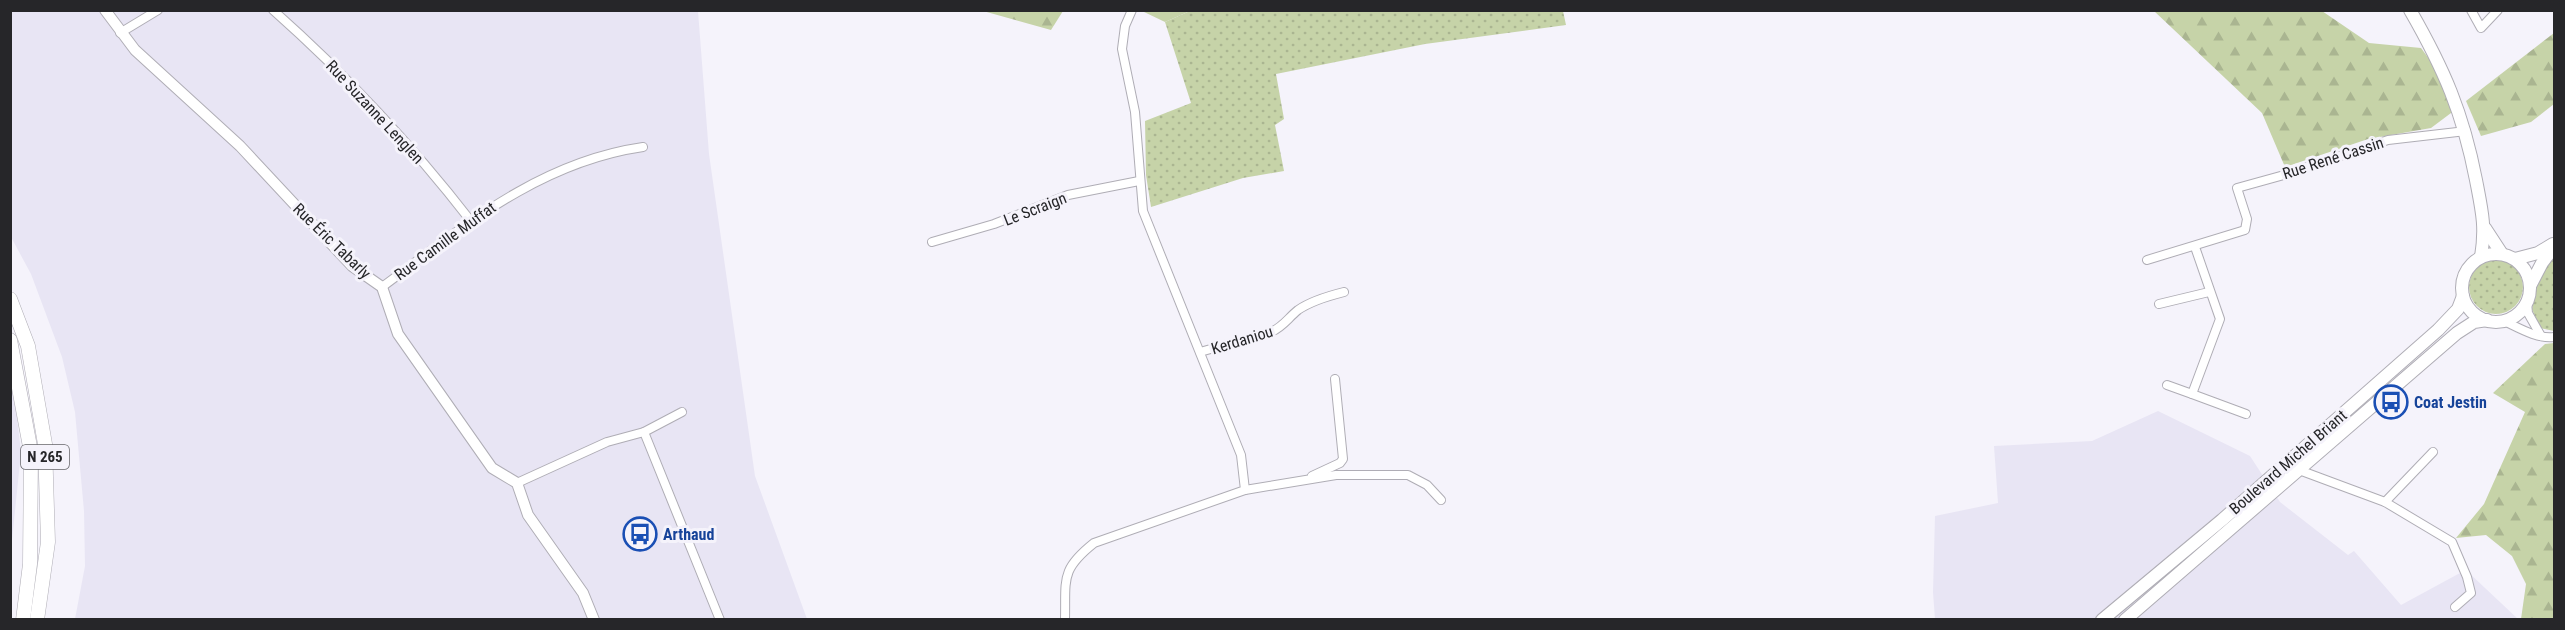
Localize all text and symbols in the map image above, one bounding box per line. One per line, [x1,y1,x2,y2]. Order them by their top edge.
street label: Rue Suzanne Lenglen [322,56,428,168]
street label: Rue René Cassin [2280,133,2386,183]
street label: Le Scraign [1001,188,1069,230]
street label: Rue Camille Muffat [391,198,500,284]
street label: Rue Éric Tabarly [289,199,375,283]
street label: Kerdaniou [1209,322,1275,358]
bus stop icon: Coat Jestin [2373,384,2409,420]
place label: Coat Jestin [2414,393,2487,412]
street label: Boulevard Michel Briant [2225,406,2351,518]
road number: N 265 [21,445,69,469]
bus stop icon: Arthaud [622,516,658,552]
place label: Arthaud [663,525,714,544]

